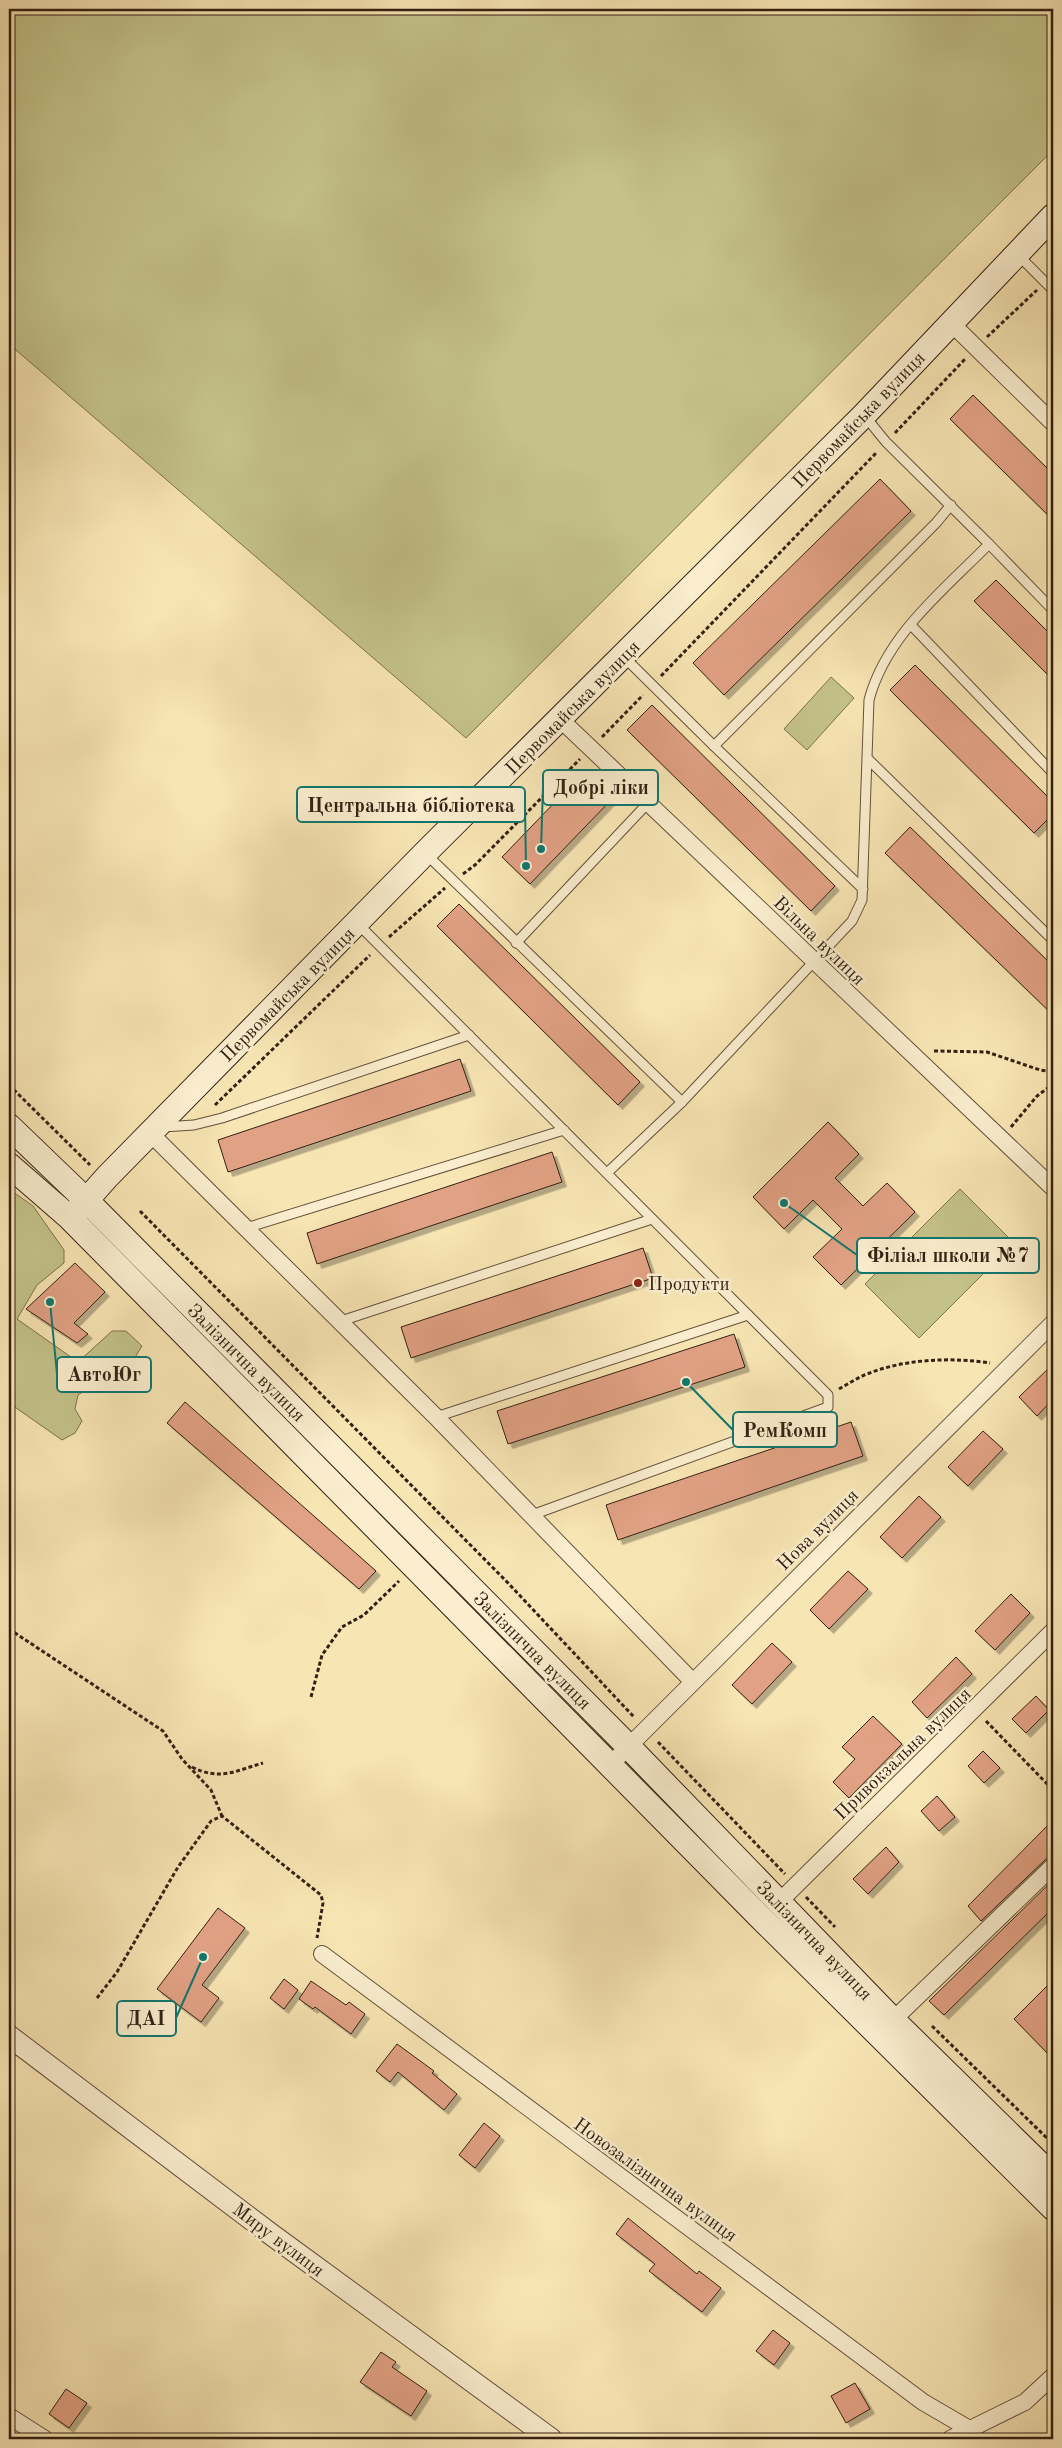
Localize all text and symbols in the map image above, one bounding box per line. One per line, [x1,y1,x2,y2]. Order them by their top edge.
street label: Первомайська вулиця [790,349,930,493]
street label: Первомайська вулиця [503,638,645,780]
callout: Добрі ліки [543,770,658,805]
text: Добрі ліки [553,779,649,799]
callout: Центральна бібліотека [297,787,525,822]
text: Центральна бібліотека [307,797,515,817]
street label: Вільна вулиця [769,894,868,990]
street label: Первомайська вулиця [218,925,360,1067]
callout: Філіал школи №7 [857,1238,1039,1273]
text: Філіал школи №7 [867,1247,1029,1267]
place label: Продукти [648,1276,730,1295]
marker: Продукти [632,1277,644,1289]
street label: Залізнична вулиця [183,1301,308,1426]
callout: АвтоЮг [57,1357,151,1392]
text: АвтоЮг [67,1366,141,1386]
callout: РемКомп [733,1412,837,1447]
text: РемКомп [743,1422,827,1442]
street label: Нова вулиця [774,1486,863,1575]
street label: Залізнична вулиця [469,1589,594,1714]
street label: Привокзальна вулиця [832,1685,976,1825]
street label: Залізнична вулиця [752,1878,875,2005]
callout: ДАІ [117,2001,176,2036]
text: ДАІ [127,2010,165,2030]
street label: Новозалізнична вулиця [569,2115,740,2247]
street label: Миру вулиця [228,2201,327,2281]

